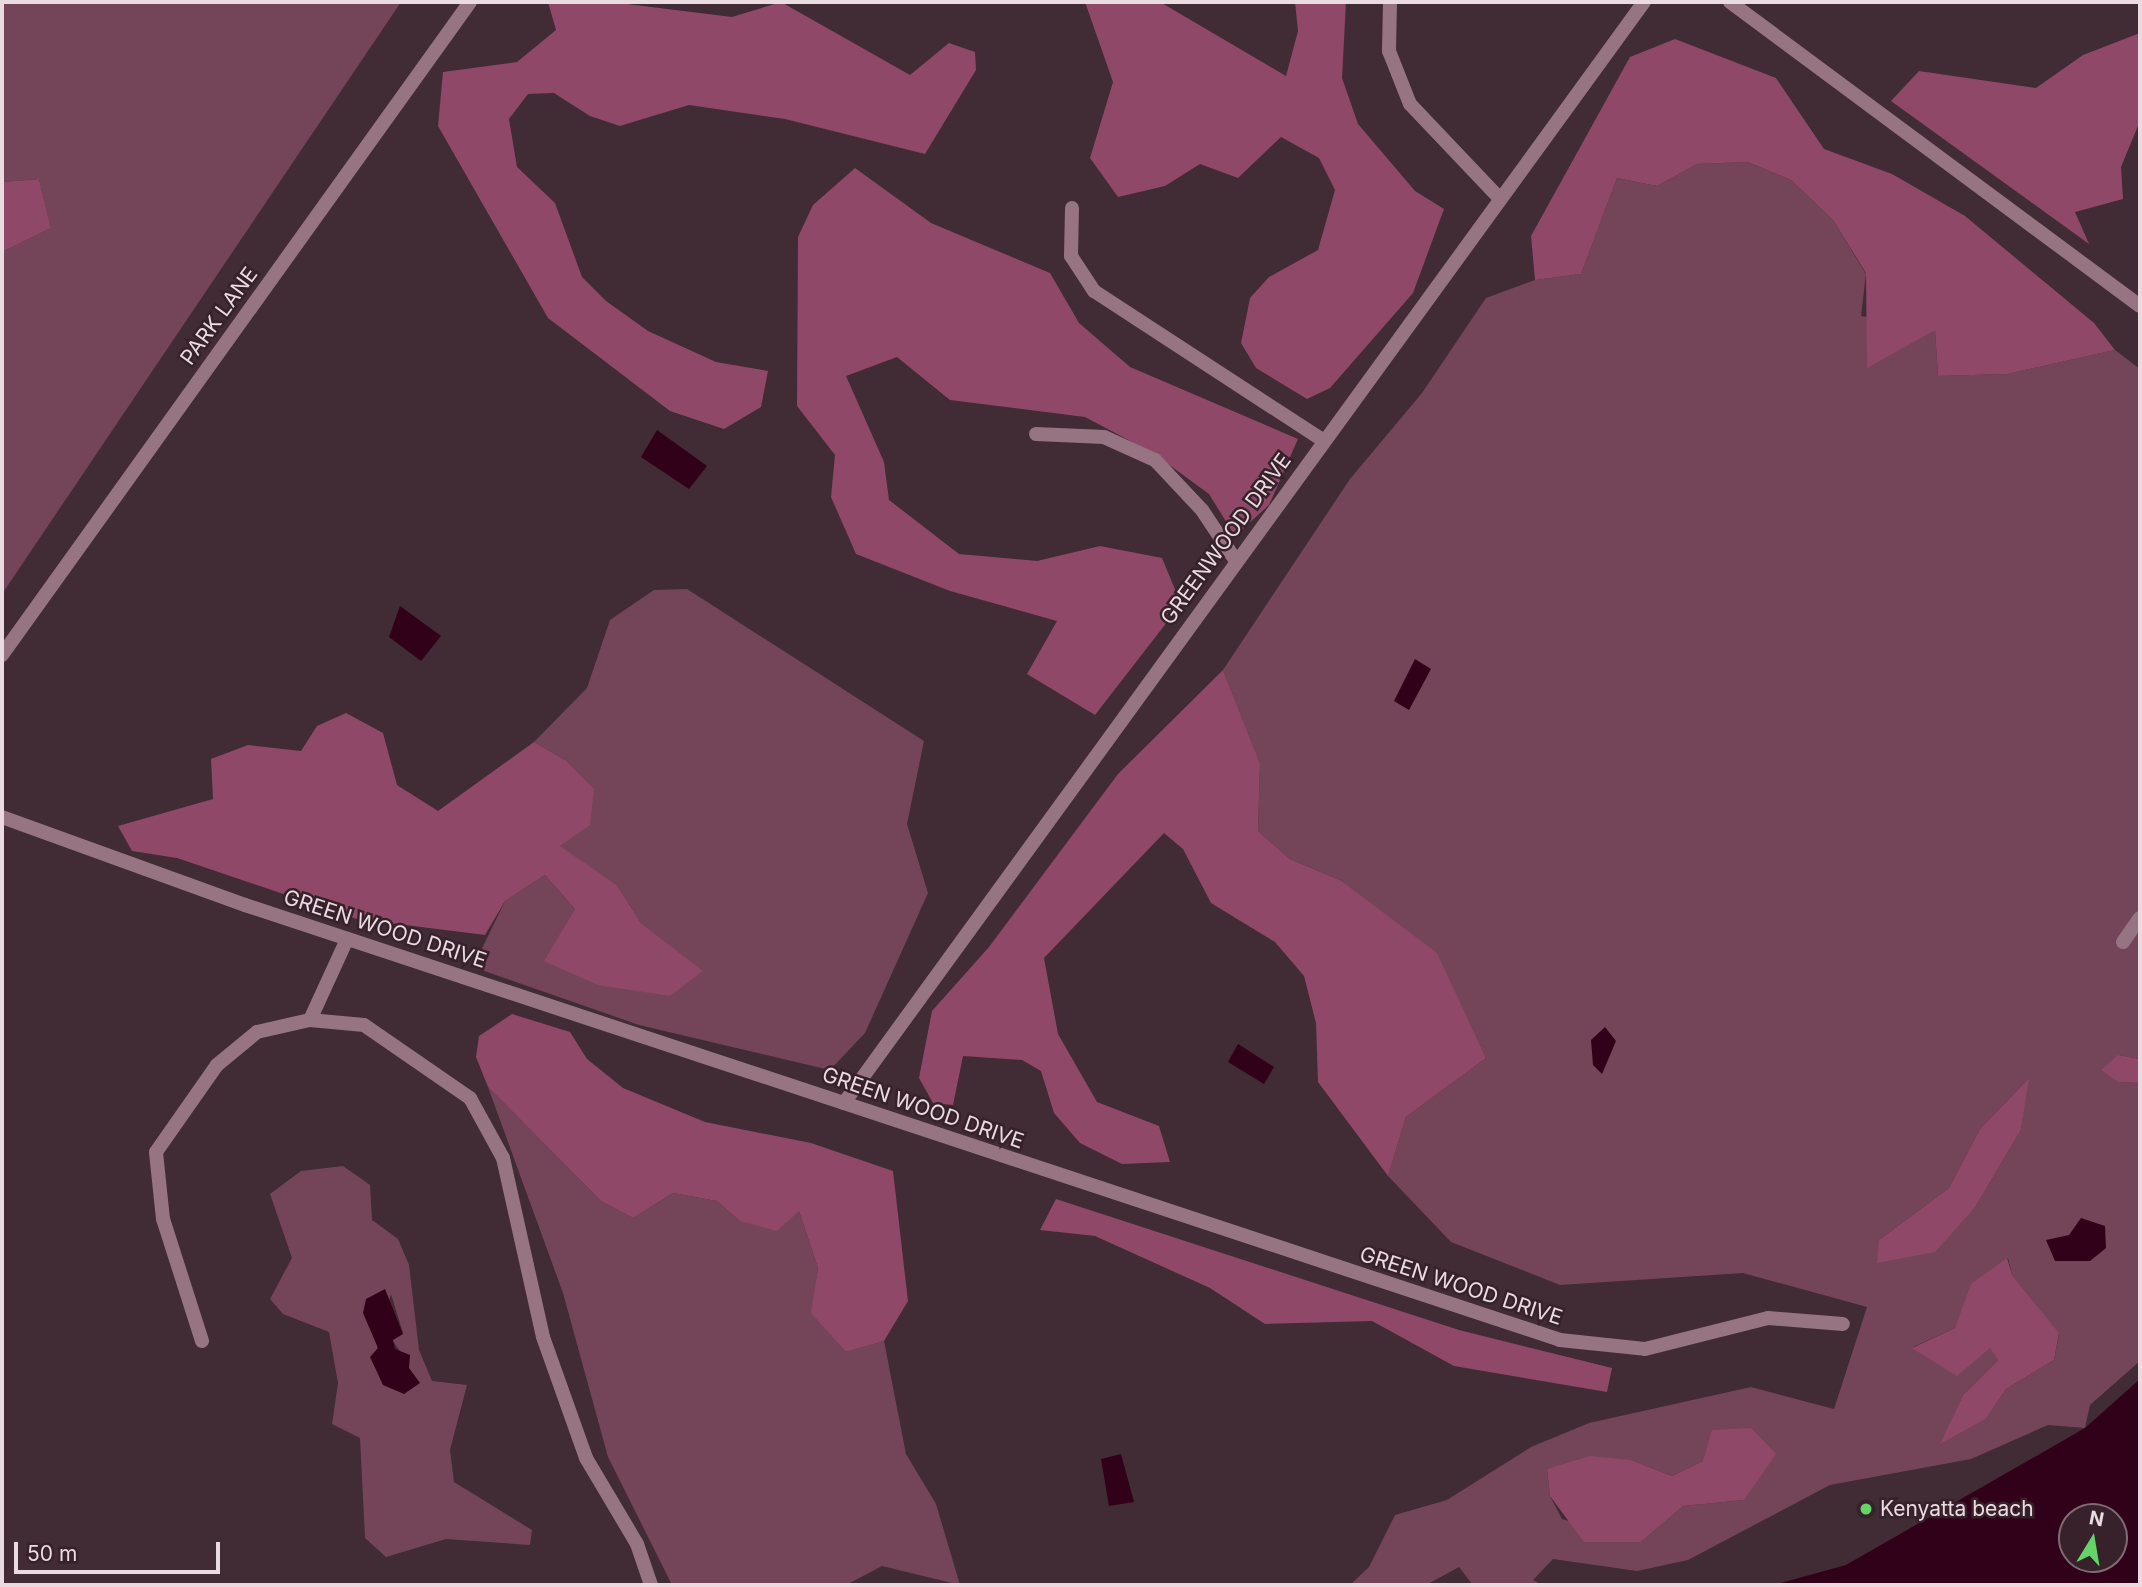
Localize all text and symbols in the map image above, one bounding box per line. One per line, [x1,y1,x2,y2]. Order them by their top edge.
street label: PARK LANE [175,262,263,370]
street label: GREENWOOD DRIVE [1155,448,1297,630]
street label: GREEN WOOD DRIVE [281,884,489,974]
street label: GREEN WOOD DRIVE [819,1062,1027,1154]
street label: GREEN WOOD DRIVE [1357,1241,1565,1331]
place label: Kenyatta beach [1880,1496,2034,1522]
marker: Kenyatta beach [1858,1501,1874,1517]
north arrow [2058,1503,2128,1573]
text: N [2087,1506,2106,1532]
scale bar [18,1528,224,1572]
text: 50 m [27,1541,77,1566]

